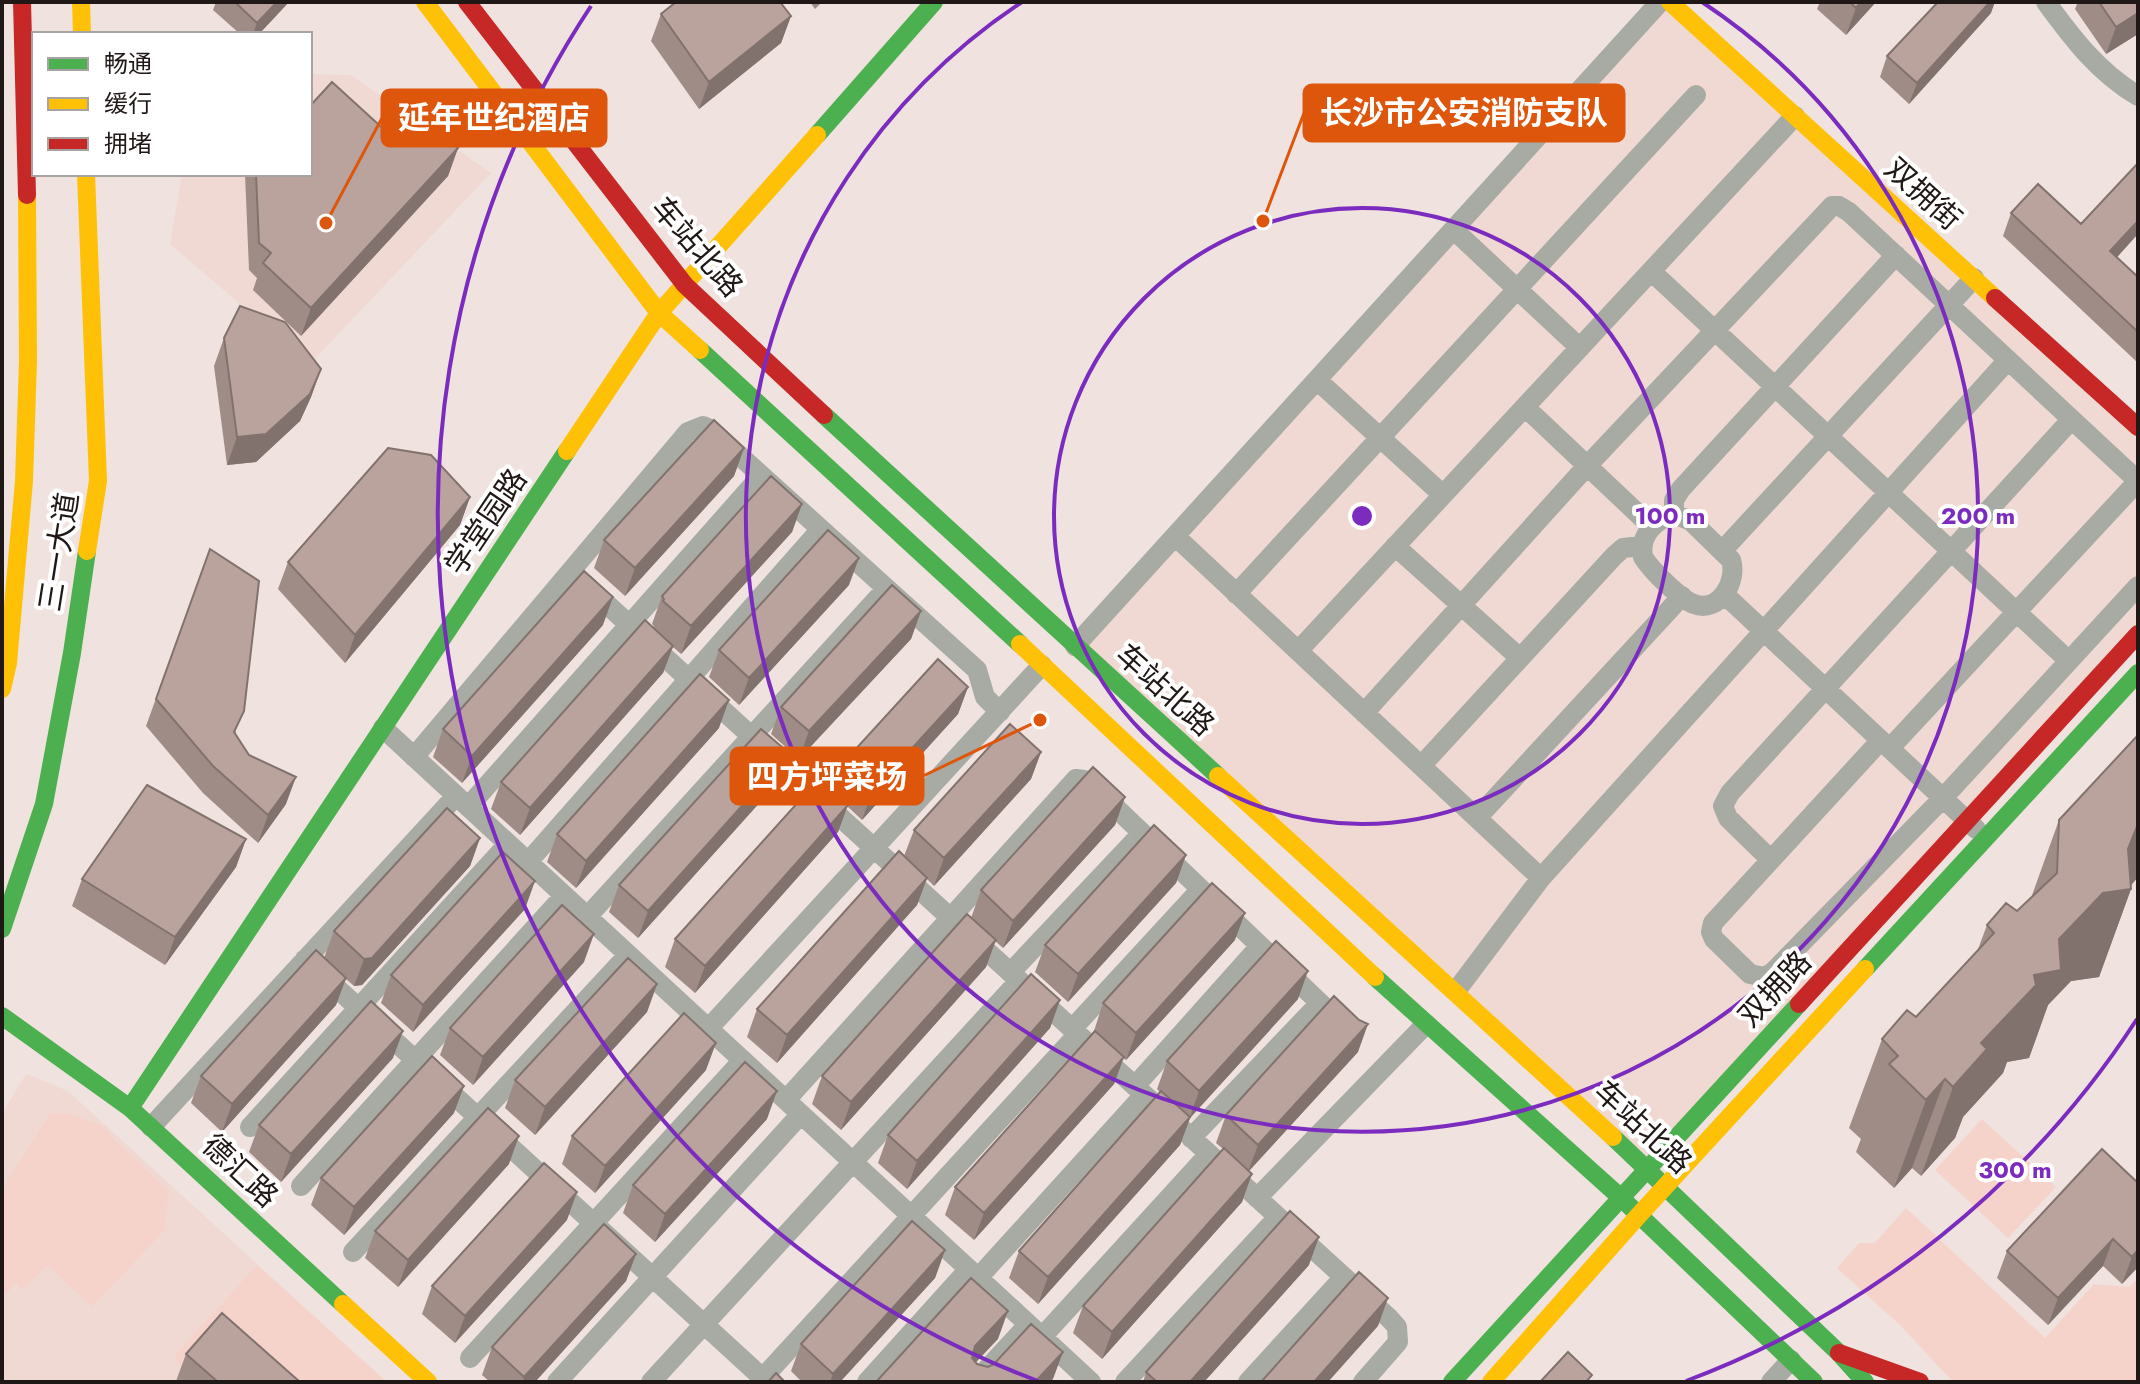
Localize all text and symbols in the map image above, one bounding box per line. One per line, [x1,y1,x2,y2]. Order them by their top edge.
legend [32,32,312,176]
text: 畅通 [104,46,152,81]
callout: 长沙市公安消防支队 [1304,85,1624,141]
text: 缓行 [104,86,152,121]
callout: 延年世纪酒店 [382,90,606,146]
text: 长沙市公安消防支队 [1320,90,1608,136]
text: 延年世纪酒店 [398,95,590,141]
text: 拥堵 [104,126,152,161]
street label: 双拥街 [1876,148,1971,240]
street label: 车站北路 [642,187,753,306]
street label: 学堂园路 [434,460,537,583]
street label: 三一大道 [28,489,89,615]
text: 100 m [1635,498,1705,533]
text: 200 m [1941,498,2015,533]
centre of rings [1348,502,1376,530]
street label: 车站北路 [1106,634,1224,746]
callout: 四方坪菜场 [731,748,923,804]
text: 四方坪菜场 [747,754,907,800]
street label: 双拥路 [1728,941,1821,1036]
street label: 车站北路 [1585,1070,1702,1183]
street label: 德汇路 [193,1124,288,1217]
text: 300 m [1978,1152,2052,1187]

